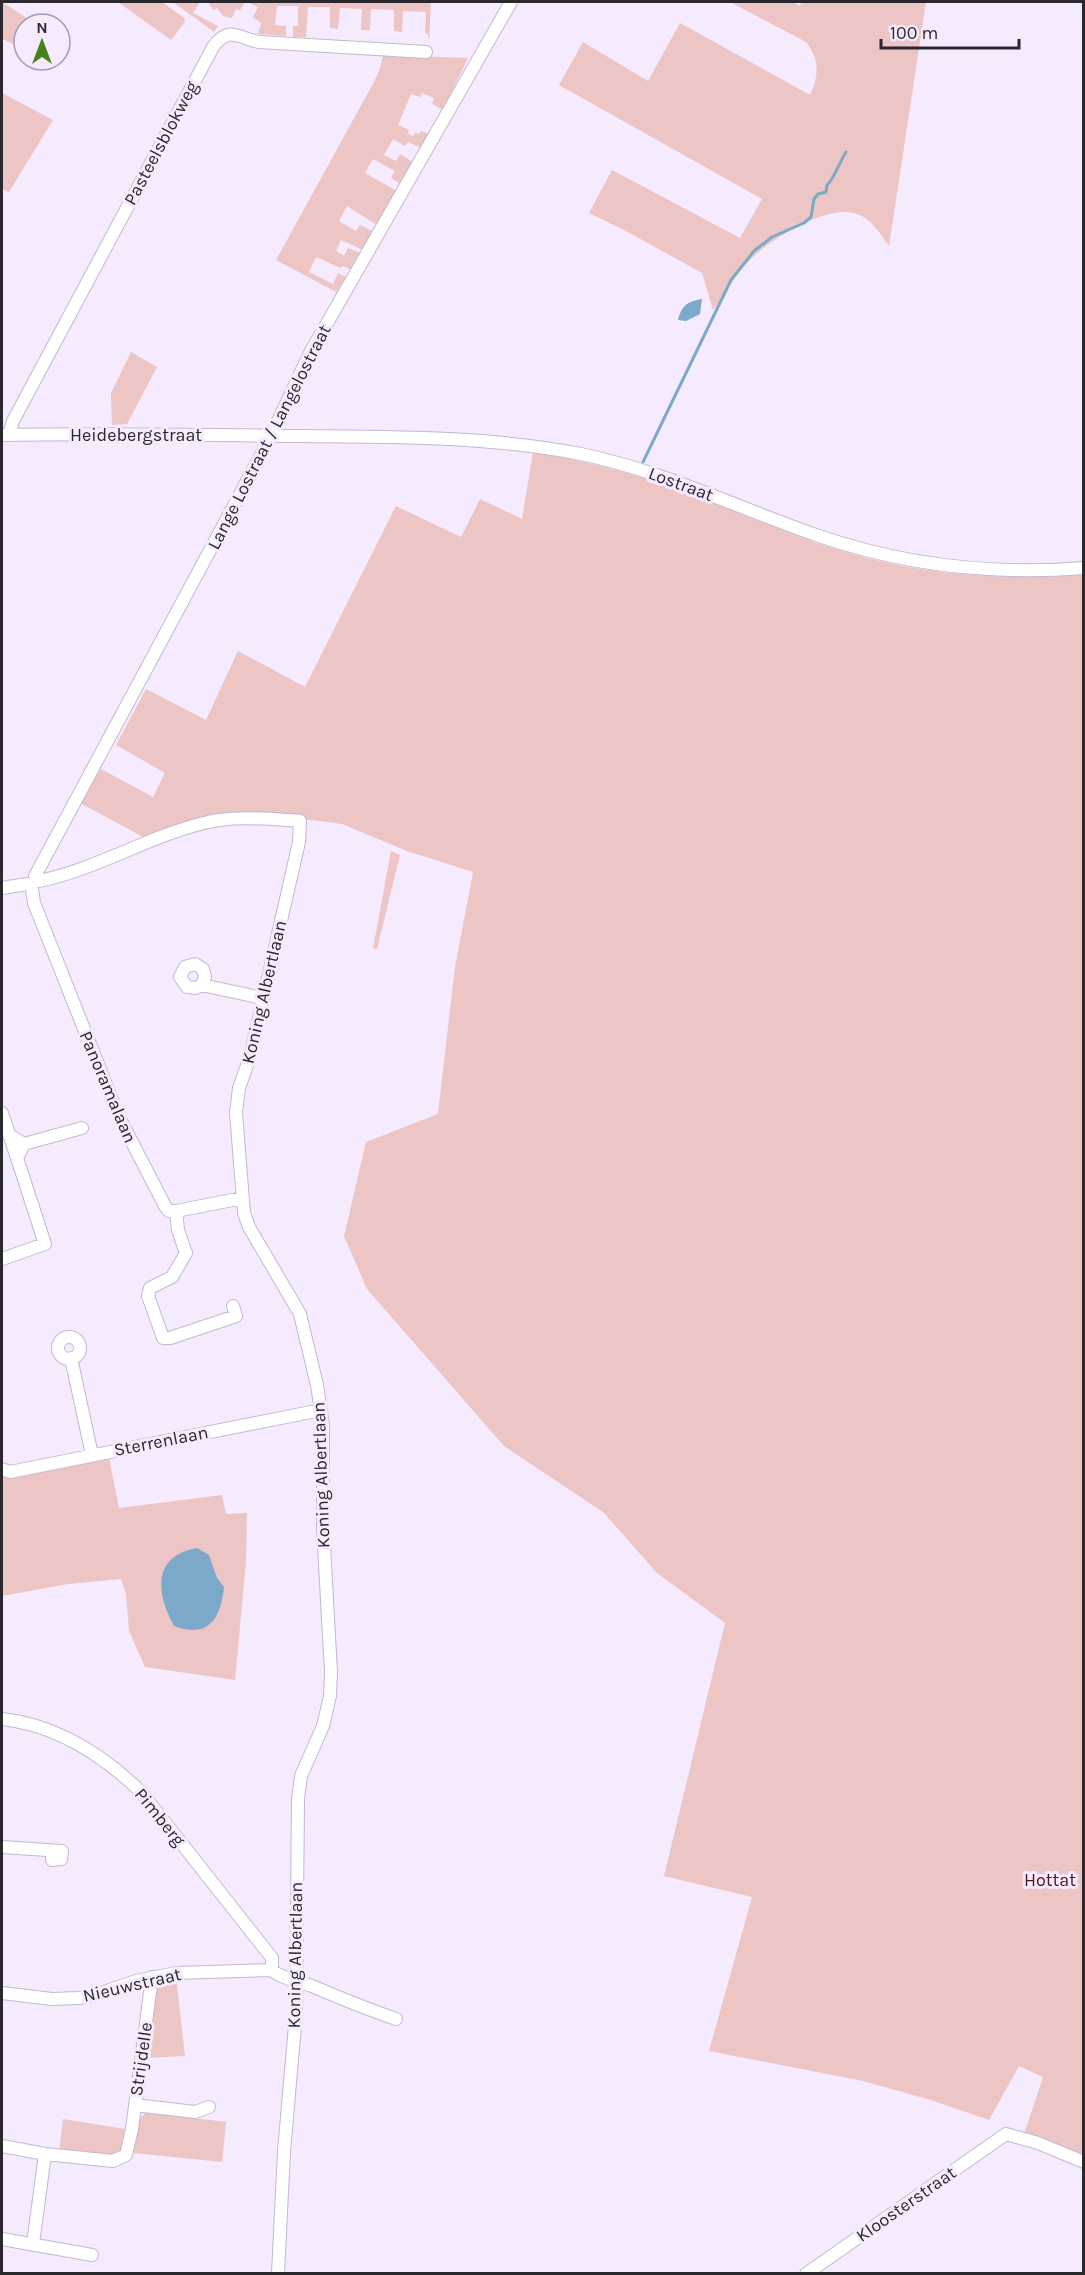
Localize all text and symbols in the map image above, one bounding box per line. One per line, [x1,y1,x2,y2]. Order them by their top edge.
north arrow [12,12,72,72]
scale bar [881,12,1019,50]
text: N [36,18,48,37]
text: 100 m [890,22,938,44]
street label: Pasteelsblokweg [119,77,203,209]
street label: Lange Lostraat / Langelostraat [203,321,336,553]
street label: Heidebergstraat [70,424,202,446]
street label: Lostraat [645,462,717,506]
street label: Koning Albertlaan [237,918,291,1066]
street label: Panoramalaan [75,1028,141,1146]
street label: Koning Albertlaan [307,1401,335,1549]
street label: Sterrenlaan [112,1421,210,1461]
street label: Pimberg [130,1783,190,1851]
park label: Hottat [1024,1869,1076,1891]
street label: Koning Albertlaan [283,1882,307,2028]
street label: Nieuwstraat [81,1963,184,2007]
street label: Strijdelle [125,2021,157,2097]
street label: Kloosterstraat [852,2161,960,2247]

